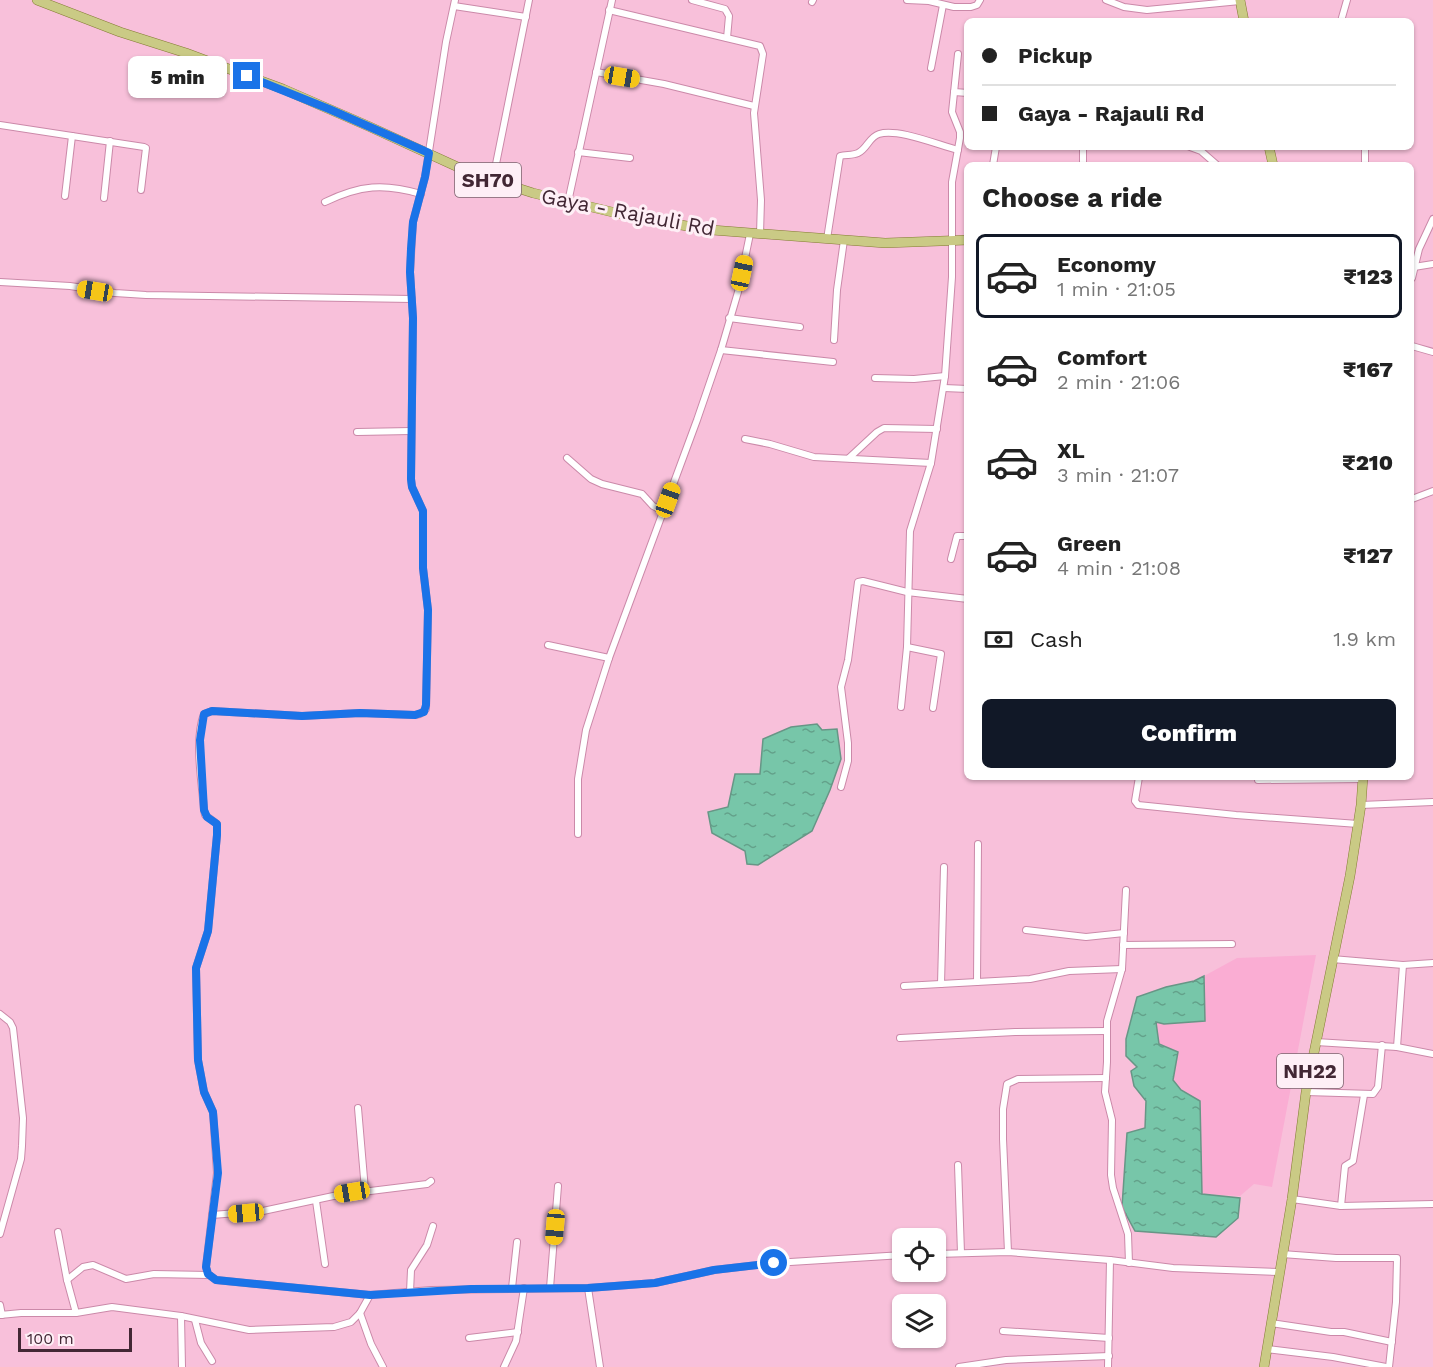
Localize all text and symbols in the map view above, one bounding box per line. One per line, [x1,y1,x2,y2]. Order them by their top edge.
text: Pickup [1018,43,1093,68]
callout: 5 min [127,55,226,97]
route end [233,62,260,89]
text: 5 min [150,65,205,89]
car [603,65,641,89]
text: Gaya - Rajauli Rd [1018,101,1204,126]
road number: SH70 [455,163,521,197]
text: Choose a ride [982,182,1162,214]
street label: Gaya - Rajauli Rd [539,183,717,241]
icon: car [985,249,1039,303]
text: Economy [1057,252,1156,277]
car [729,254,755,292]
text: ₹123 [1343,264,1393,289]
text: 1 min · 21:05 [1057,277,1176,301]
car [76,279,114,303]
icon: car [985,342,1039,396]
text: Comfort [1057,345,1147,370]
text: ₹167 [1343,357,1393,382]
text: 2 min · 21:06 [1057,370,1180,394]
icon: car [985,435,1039,489]
text: XL [1057,438,1085,463]
text: ₹210 [1342,450,1393,475]
text: 3 min · 21:07 [1057,463,1179,487]
car [653,480,683,520]
icon: car [985,528,1039,582]
text: Green [1057,531,1121,556]
text: ₹127 [1343,543,1393,568]
text: 4 min · 21:08 [1057,556,1181,580]
icon: cash [982,623,1015,656]
text: Cash [1030,627,1083,652]
text: 1.9 km [1333,627,1396,651]
button: Confirm [982,699,1396,768]
road number: NH22 [1277,1054,1343,1088]
car [333,1180,371,1204]
car [227,1202,265,1224]
car [544,1208,566,1246]
map controls [892,1228,946,1348]
button: locate [892,1228,946,1282]
route start [760,1249,787,1276]
button: layers [892,1294,946,1348]
scale bar [18,1325,132,1352]
text: 100 m [27,1329,74,1348]

